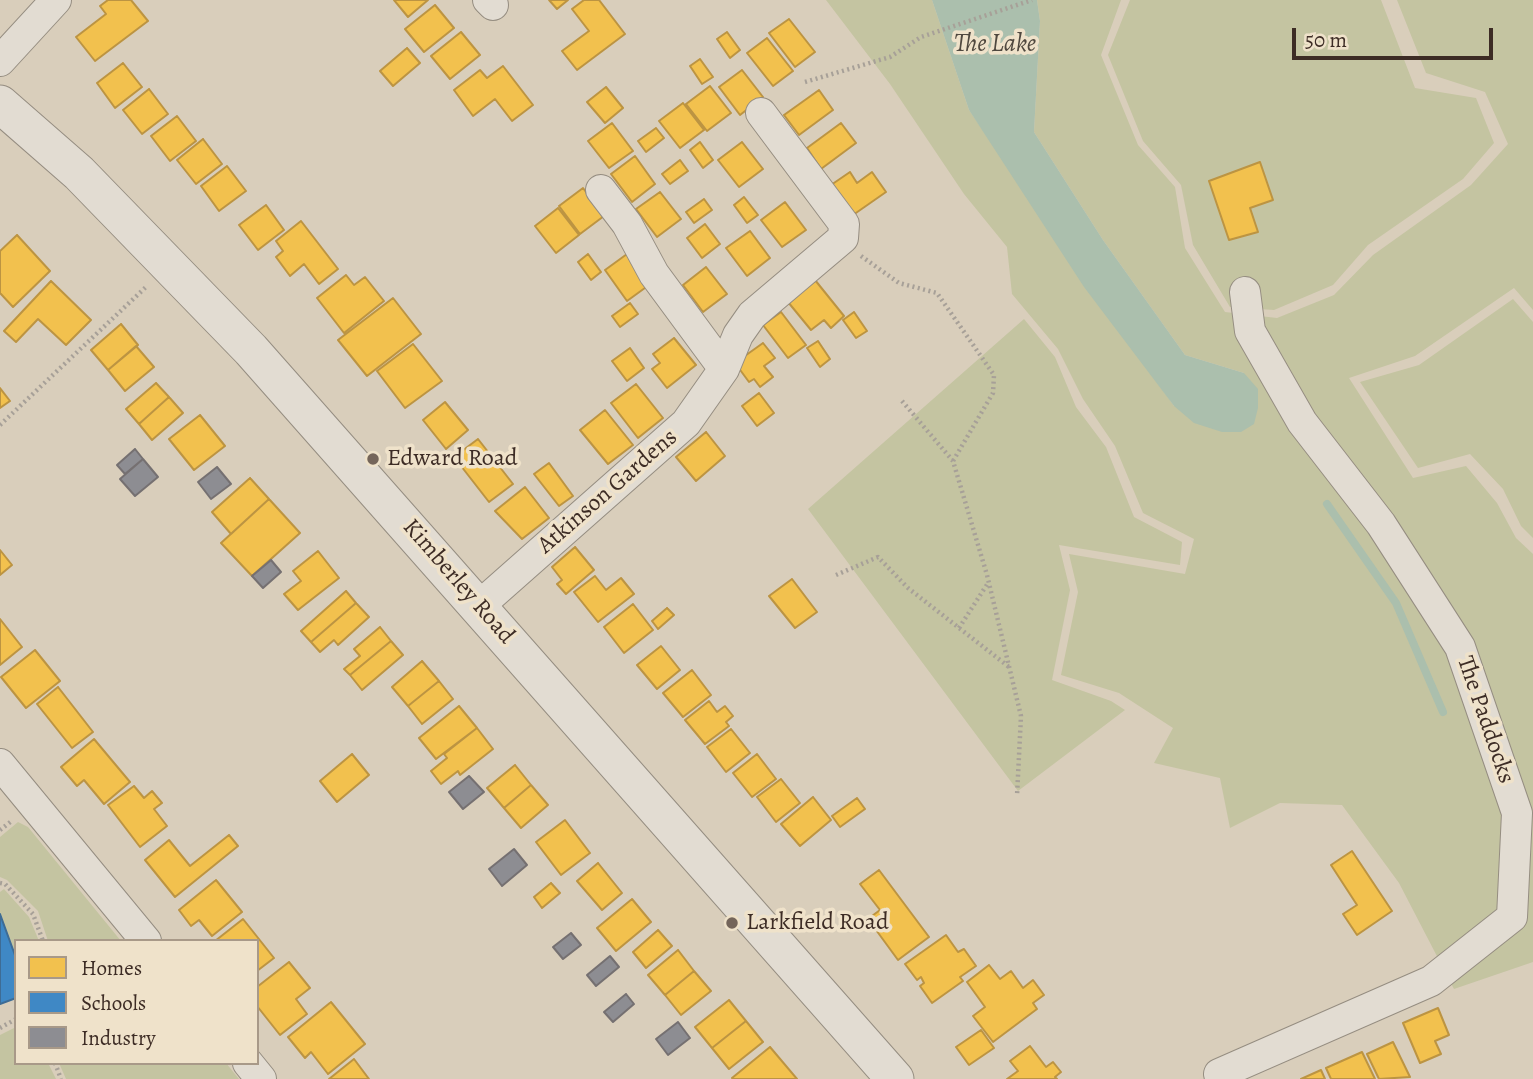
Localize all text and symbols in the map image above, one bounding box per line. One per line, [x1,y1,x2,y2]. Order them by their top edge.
scale bar [1295,14,1496,58]
text: 50 m [1305,26,1347,54]
water label: The Lake [954,29,1036,61]
street label: Atkinson Gardens [532,424,684,560]
place label: Edward Road [387,445,518,473]
marker: Edward Road [365,451,381,467]
street label: Kimberley Road [396,514,520,650]
street label: The Paddocks [1450,653,1520,787]
place label: Larkfield Road [746,909,889,937]
marker: Larkfield Road [724,915,740,931]
legend [14,939,259,1065]
text: Homes [81,954,142,982]
text: Schools [81,989,146,1017]
text: Industry [81,1024,156,1052]

